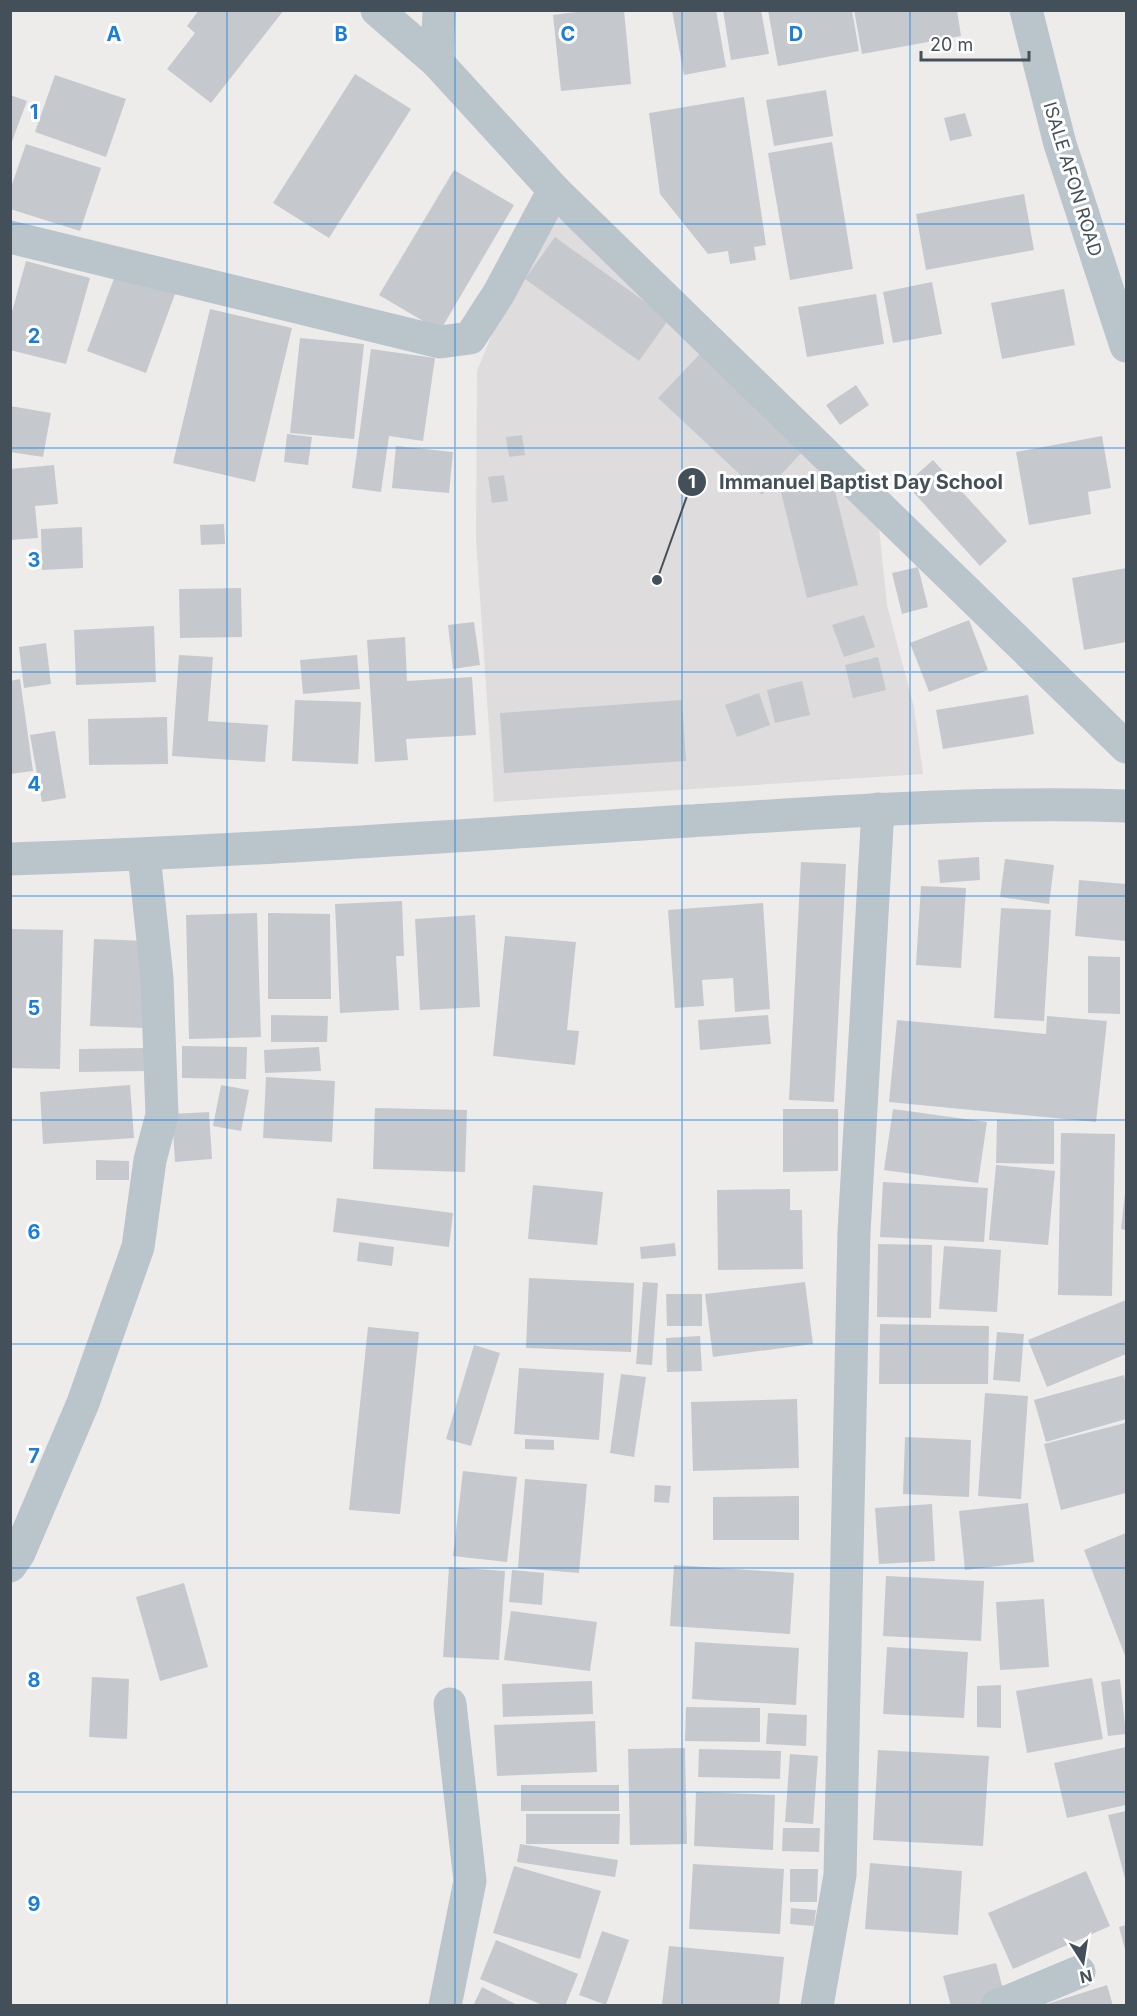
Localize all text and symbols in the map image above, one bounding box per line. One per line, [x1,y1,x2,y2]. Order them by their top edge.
text: A [107,22,122,46]
text: B [334,22,348,46]
text: C [561,22,575,46]
text: D [789,22,803,46]
scale bar [921,24,1029,62]
text: 20 m [930,34,973,55]
street label: ISALE AFON ROAD [1040,99,1106,259]
text: 1 [30,100,38,124]
text: 2 [28,324,40,348]
callout: Immanuel Baptist Day School [677,463,1015,501]
text: Immanuel Baptist Day School [719,470,1003,494]
text: 1 [688,471,696,492]
text: 3 [28,548,40,572]
text: 4 [27,772,41,796]
text: 5 [28,996,40,1020]
text: 6 [28,1220,41,1244]
text: 7 [28,1444,40,1468]
text: 8 [27,1668,41,1692]
text: 9 [28,1892,41,1916]
north arrow [1053,1932,1113,1992]
text: N [1078,1966,1094,1988]

